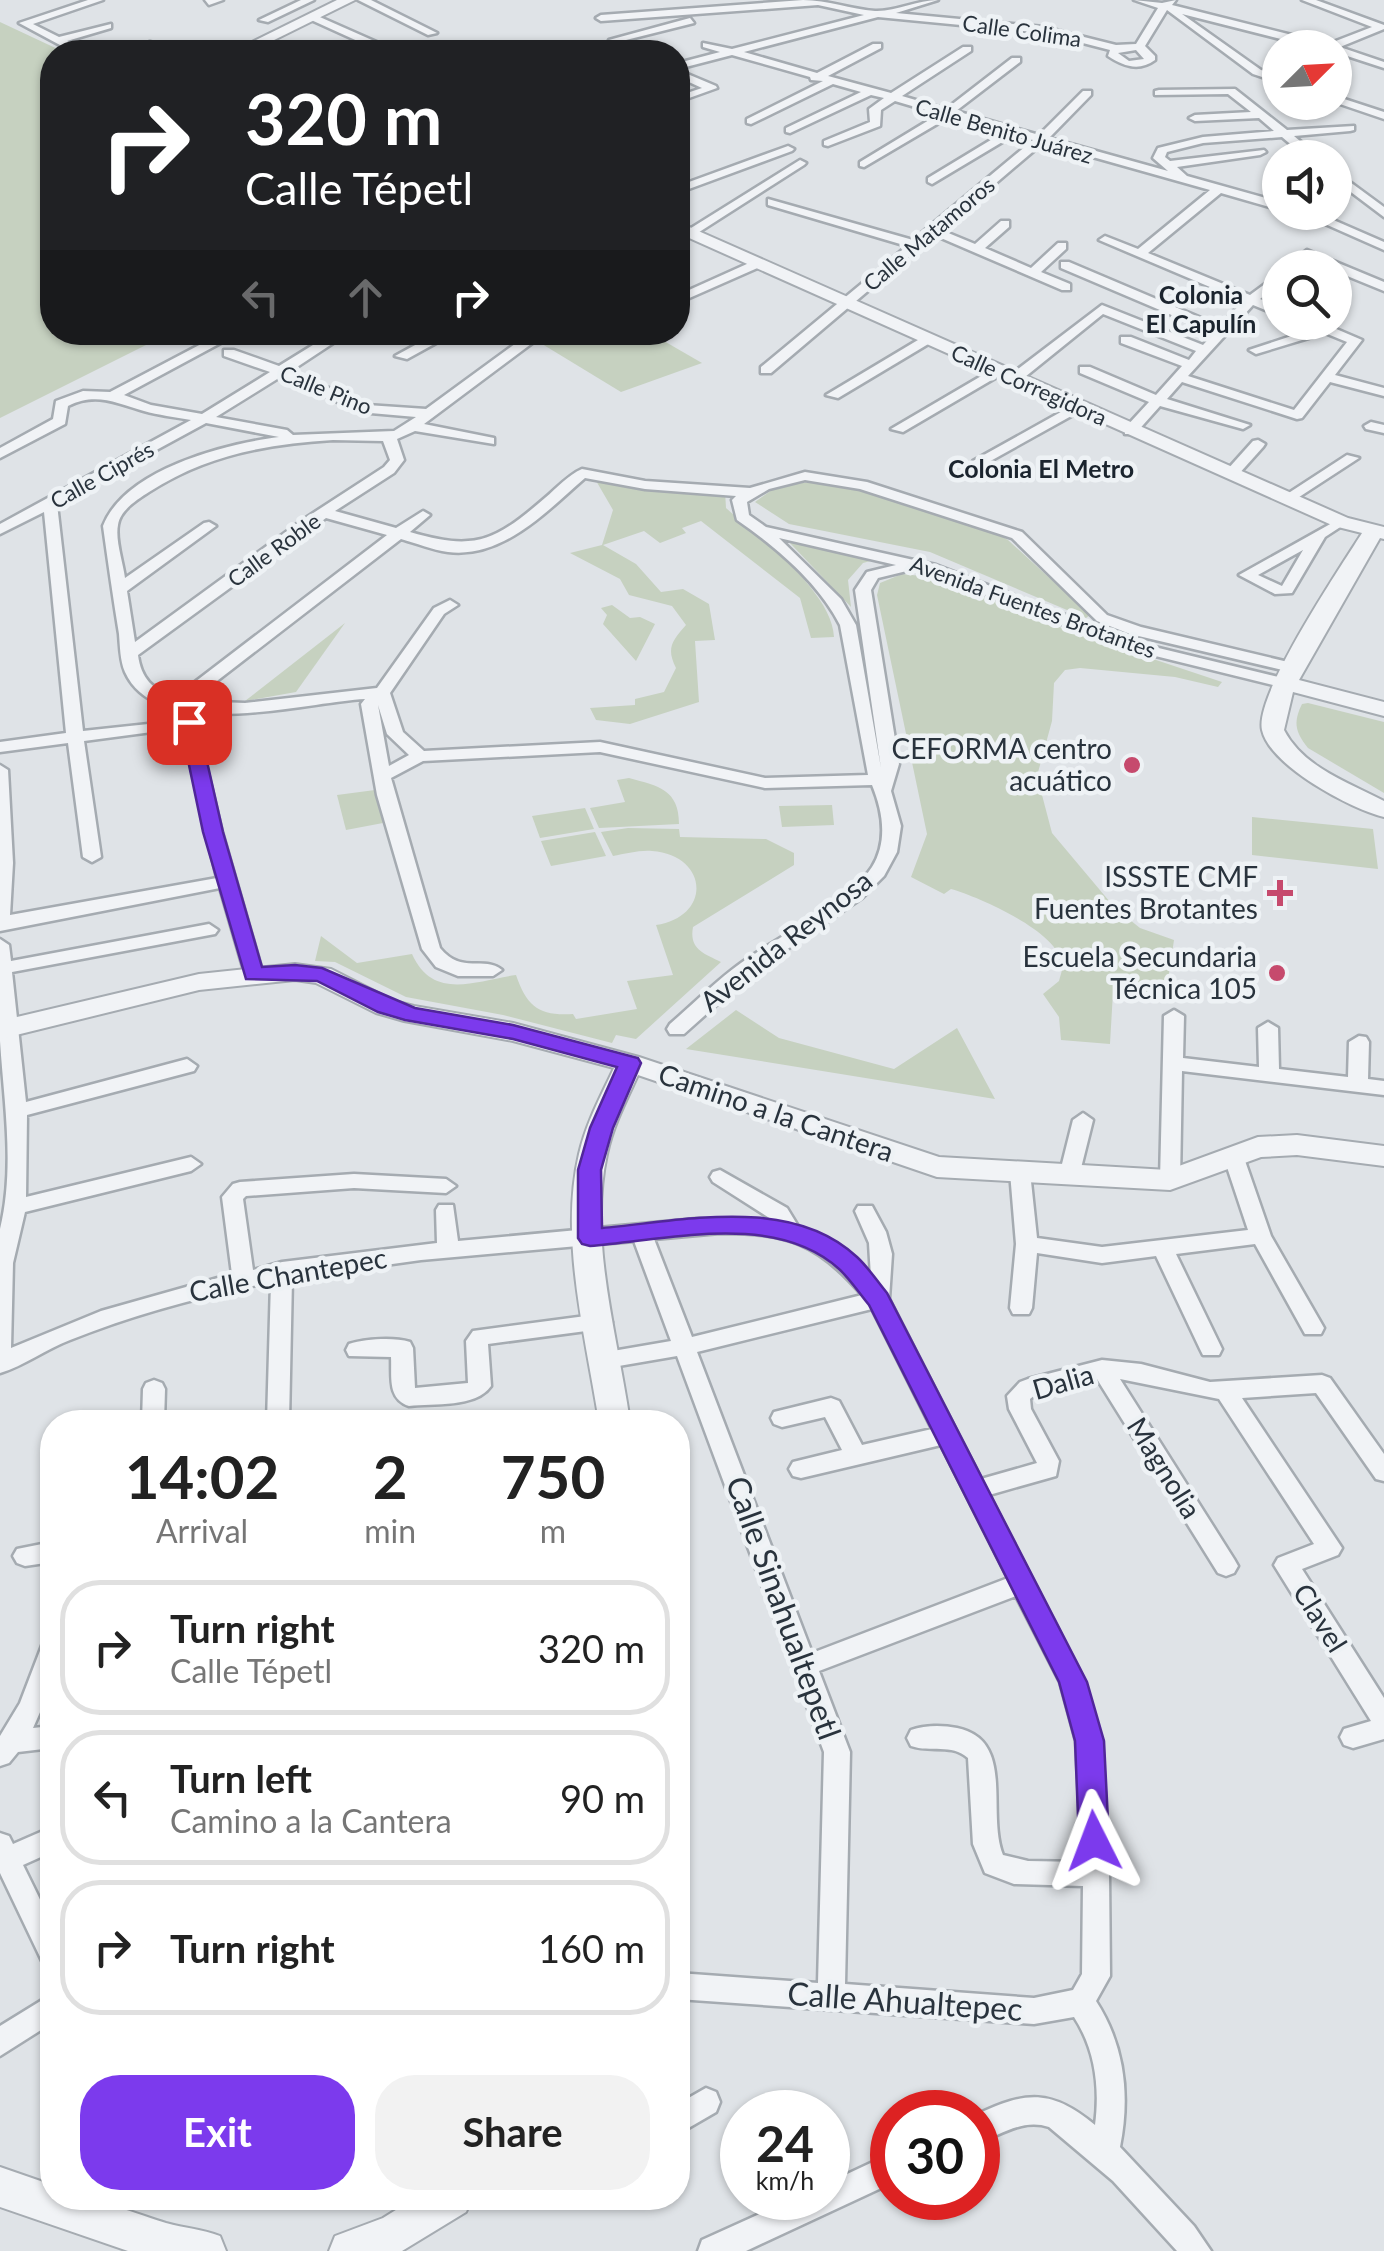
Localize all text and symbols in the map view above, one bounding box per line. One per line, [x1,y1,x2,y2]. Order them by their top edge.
street label: Calle Colima [961,9,1083,52]
north arrow [1262,30,1352,120]
map controls [1262,30,1352,340]
text: 320 m [245,76,442,160]
icon: right [80,80,210,210]
street label: Calle Benito Juárez [912,92,1096,169]
button: sound [1262,140,1352,230]
text: Calle Tépetl [245,161,473,215]
street label: Calle Matamoros [858,171,1000,296]
button: search [1262,250,1352,340]
icon: left [233,270,288,325]
icon: ahead [338,270,393,325]
icon: right [443,270,498,325]
district label: Colonia El Capulín [1146,279,1256,338]
street label: Calle Corregidora [947,338,1111,431]
street label: Calle Pino [276,359,376,420]
street label: Calle Ciprés [45,435,158,514]
district label: Colonia El Metro [948,453,1134,483]
street label: Calle Roble [222,507,325,592]
street label: Avenida Fuentes Brotantes [907,550,1160,664]
pin [147,680,232,765]
icon: arrive [162,695,217,750]
place label: CEFORMA centro acuático [891,731,1112,797]
marker: CEFORMA centro acuático [1121,754,1143,776]
place label: ISSSTE CMF Fuentes Brotantes [1034,859,1258,925]
street label: Avenida Reynosa [693,863,878,1018]
marker: ISSSTE CMF Fuentes Brotantes [1267,880,1293,906]
place label: Escuela Secundaria Técnica 105 [1023,939,1257,1005]
marker: Escuela Secundaria Técnica 105 [1266,962,1288,984]
street label: Camino a la Cantera [654,1056,898,1168]
street label: Calle Chantepec [186,1240,389,1308]
street label: Dalia [1028,1356,1097,1406]
street label: Magnolia [1121,1411,1209,1524]
text: 14:02 [125,1440,279,1512]
text: 2 [373,1440,408,1512]
text: 750 [501,1440,605,1512]
street label: Calle Sinahualtepetl [719,1471,850,1744]
text: Arrival [156,1511,248,1550]
text: min [364,1511,416,1550]
text: m [540,1511,566,1550]
street label: Clavel [1287,1577,1355,1658]
text: Turn right [170,1605,335,1651]
icon: right [85,1620,140,1675]
text: 320 m [538,1625,645,1671]
text: Calle Tépetl [170,1651,332,1690]
text: Turn left [170,1755,312,1801]
icon: left [85,1770,140,1825]
text: 90 m [560,1775,645,1821]
position arrow [1042,1789,1146,1893]
text: Camino a la Cantera [170,1801,452,1840]
icon: right [85,1920,140,1975]
text: Turn right [170,1925,335,1971]
text: 160 m [538,1925,645,1971]
street label: Calle Ahualtepec [786,1973,1024,2028]
button: Exit [80,2075,355,2190]
button: Share [375,2075,650,2190]
speed limit sign: 30 [870,2090,1000,2220]
text: 24 [756,2113,814,2173]
text: km/h [756,2165,814,2195]

